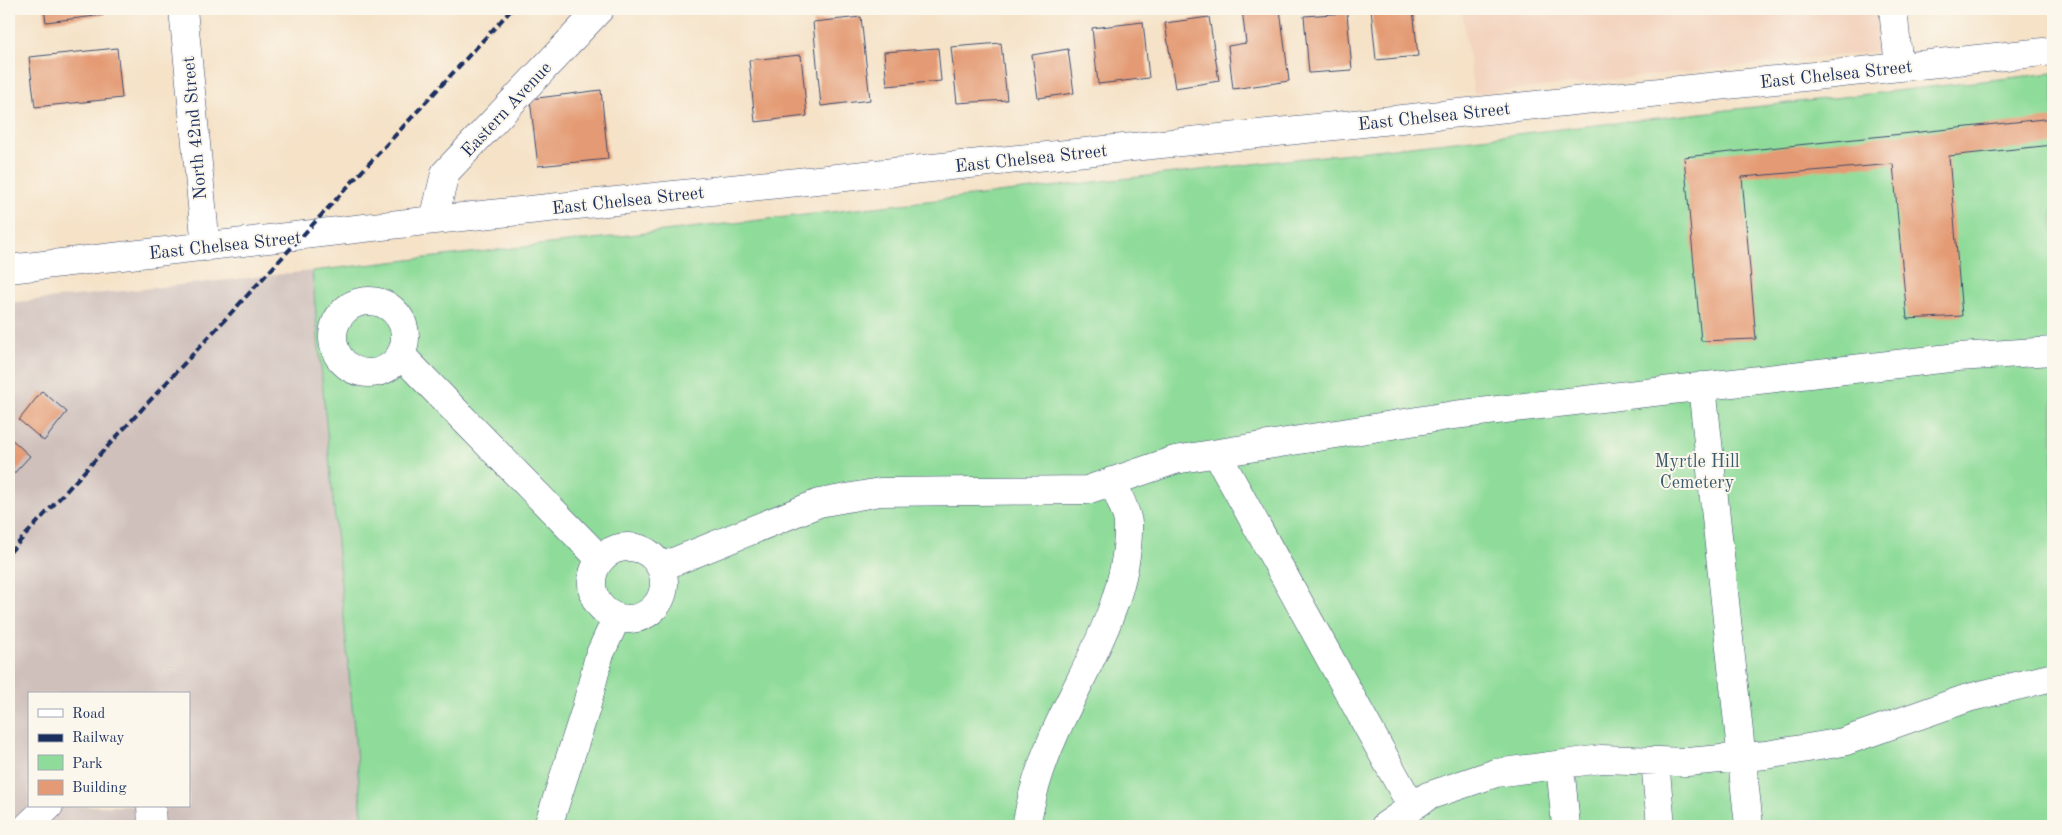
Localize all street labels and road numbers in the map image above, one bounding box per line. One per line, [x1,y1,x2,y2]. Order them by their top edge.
street label: North 42nd Street [180,55,210,200]
street label: East Chelsea Street [1759,58,1913,92]
street label: Eastern Avenue [458,59,555,161]
street label: East Chelsea Street [1357,100,1511,134]
street label: East Chelsea Street [954,142,1108,176]
street label: East Chelsea Street [551,184,705,218]
street label: East Chelsea Street [148,229,302,263]

